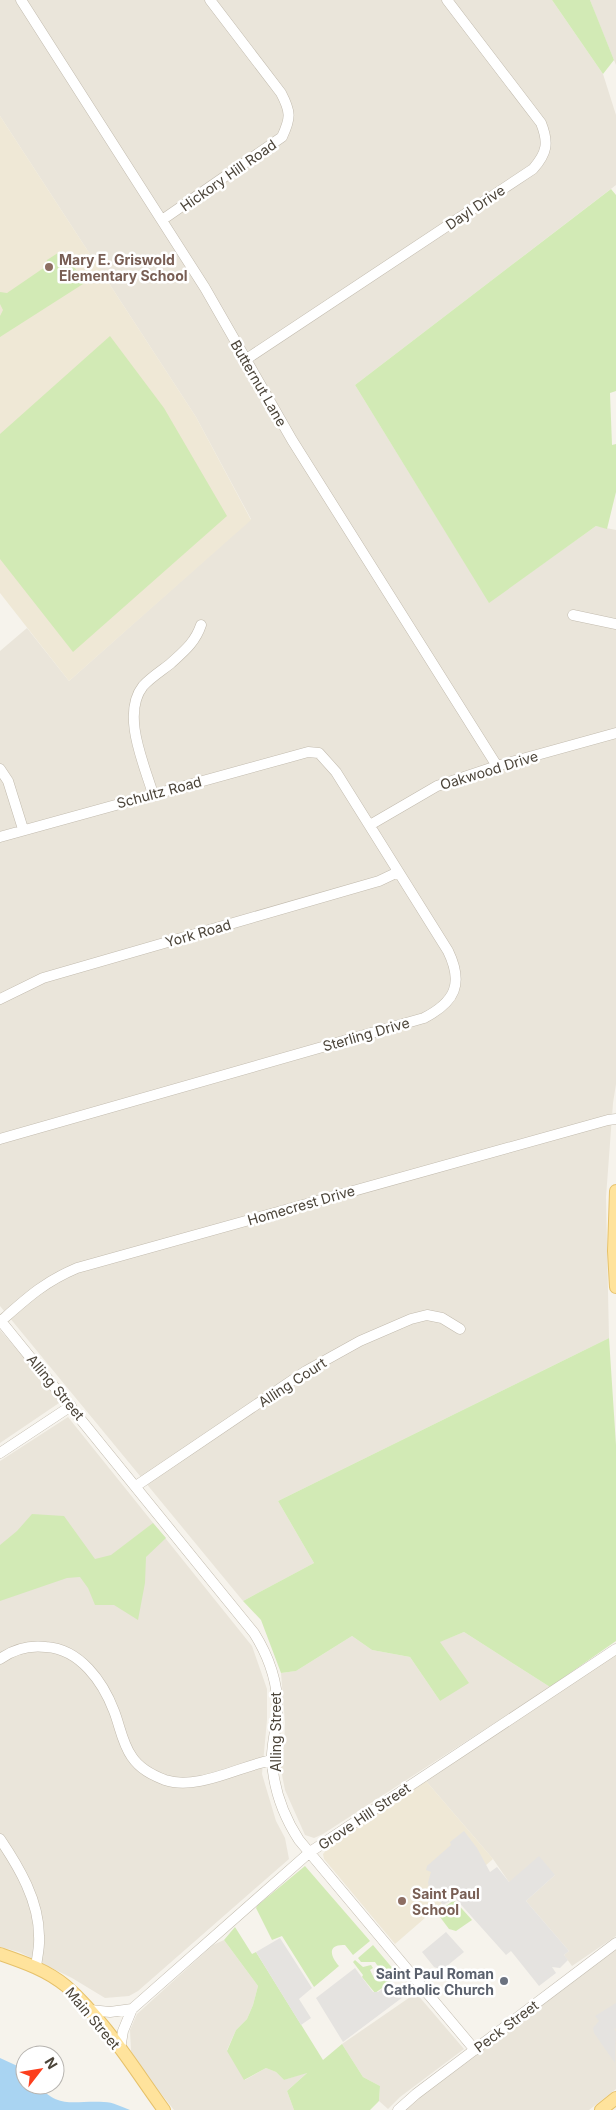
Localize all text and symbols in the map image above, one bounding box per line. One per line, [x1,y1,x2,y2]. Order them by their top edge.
street label: Hickory Hill Road [177,136,279,214]
street label: Dayl Drive [442,181,508,233]
place label: Mary E. Griswold Elementary School [59,251,188,284]
marker: Mary E. Griswold Elementary School [43,261,55,273]
street label: Butternut Lane [227,337,291,429]
street label: Oakwood Drive [438,747,540,793]
street label: Schultz Road [115,773,203,811]
street label: York Road [163,915,233,951]
street label: Sterling Drive [321,1014,411,1054]
street label: Homecrest Drive [245,1182,357,1228]
street label: Alling Street [24,1351,89,1423]
street label: Alling Court [255,1354,330,1410]
street label: Alling Street [267,1692,284,1772]
street label: Grove Hill Street [315,1779,414,1853]
place label: Saint Paul School [412,1885,480,1918]
marker: Saint Paul School [396,1895,408,1907]
place label: Saint Paul Roman Catholic Church [376,1965,494,1998]
marker: Saint Paul Roman Catholic Church [498,1975,510,1987]
street label: Main Street [62,1984,124,2053]
street label: Peck Street [470,1996,542,2056]
north arrow [15,2045,65,2095]
text: N [42,2054,62,2072]

